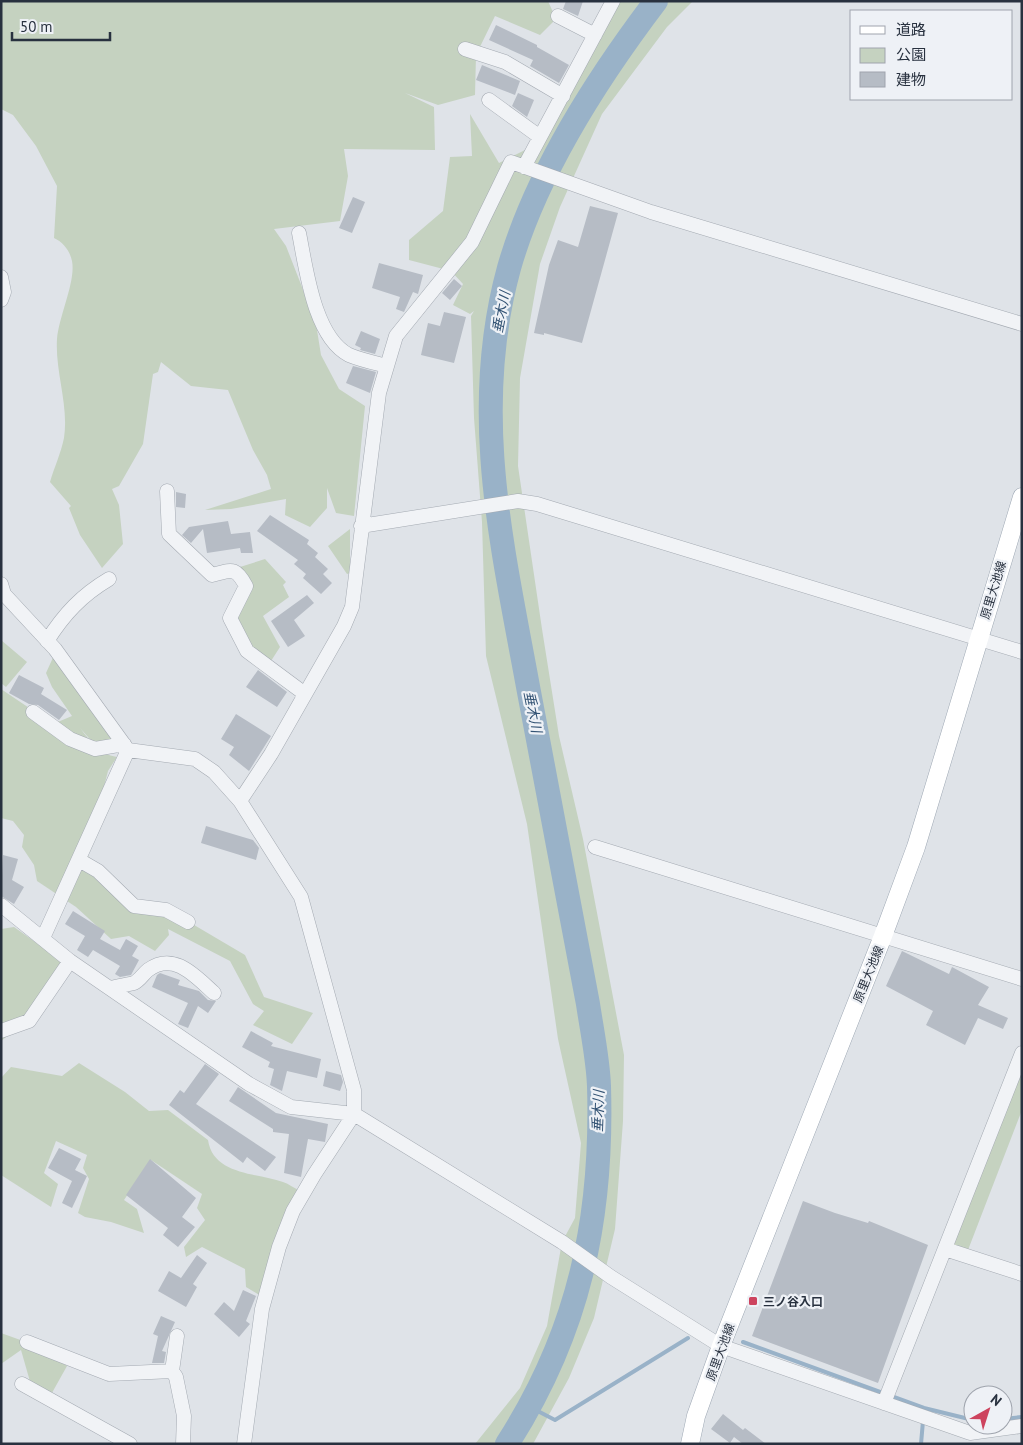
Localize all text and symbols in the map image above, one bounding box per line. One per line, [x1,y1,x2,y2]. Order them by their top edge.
scale bar [12,10,110,42]
legend [850,10,1013,100]
text: 50 m [20,17,53,36]
text: 道路 [896,20,926,39]
text: 公園 [896,45,926,64]
text: 建物 [896,70,926,89]
water label: 垂木川 [488,288,514,334]
street label: 原里大池線 [977,559,1009,621]
water label: 垂木川 [520,690,546,736]
street label: 原里大池線 [850,943,886,1005]
water label: 垂木川 [588,1088,608,1132]
place label: 三ノ谷入口 [763,1294,823,1309]
marker: 三ノ谷入口 [747,1295,759,1307]
street label: 原里大池線 [703,1321,737,1383]
north arrow [963,1385,1013,1435]
text: N [987,1390,1005,1410]

